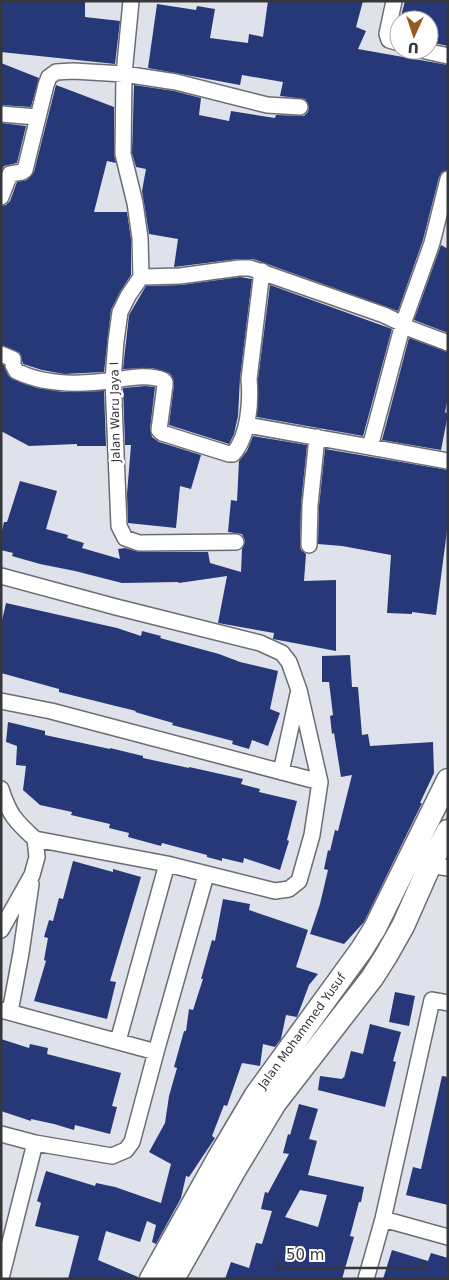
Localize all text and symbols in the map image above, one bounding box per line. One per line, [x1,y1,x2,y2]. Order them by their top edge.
north arrow [389,10,439,60]
text: U [407,40,419,56]
street label: Jalan Waru Jaya I [107,362,123,463]
street label: Jalan Mohammed Yusuf [255,970,349,1092]
scale bar [279,1238,424,1270]
text: 50 m [286,1246,324,1264]

